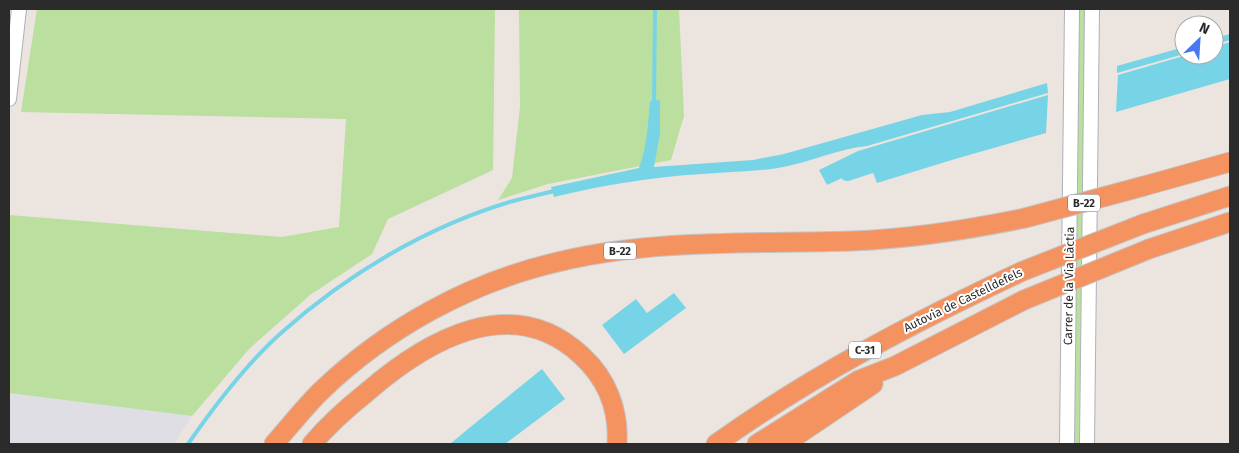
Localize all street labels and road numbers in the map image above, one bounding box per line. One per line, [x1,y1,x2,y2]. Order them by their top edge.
road number: B-22 [1068,194,1100,212]
street label: Carrer de la Via Làctia [1061,227,1077,345]
road number: B-22 [604,242,636,260]
street label: Autovia de Castelldefels [901,265,1025,335]
road number: C-31 [849,342,881,358]

